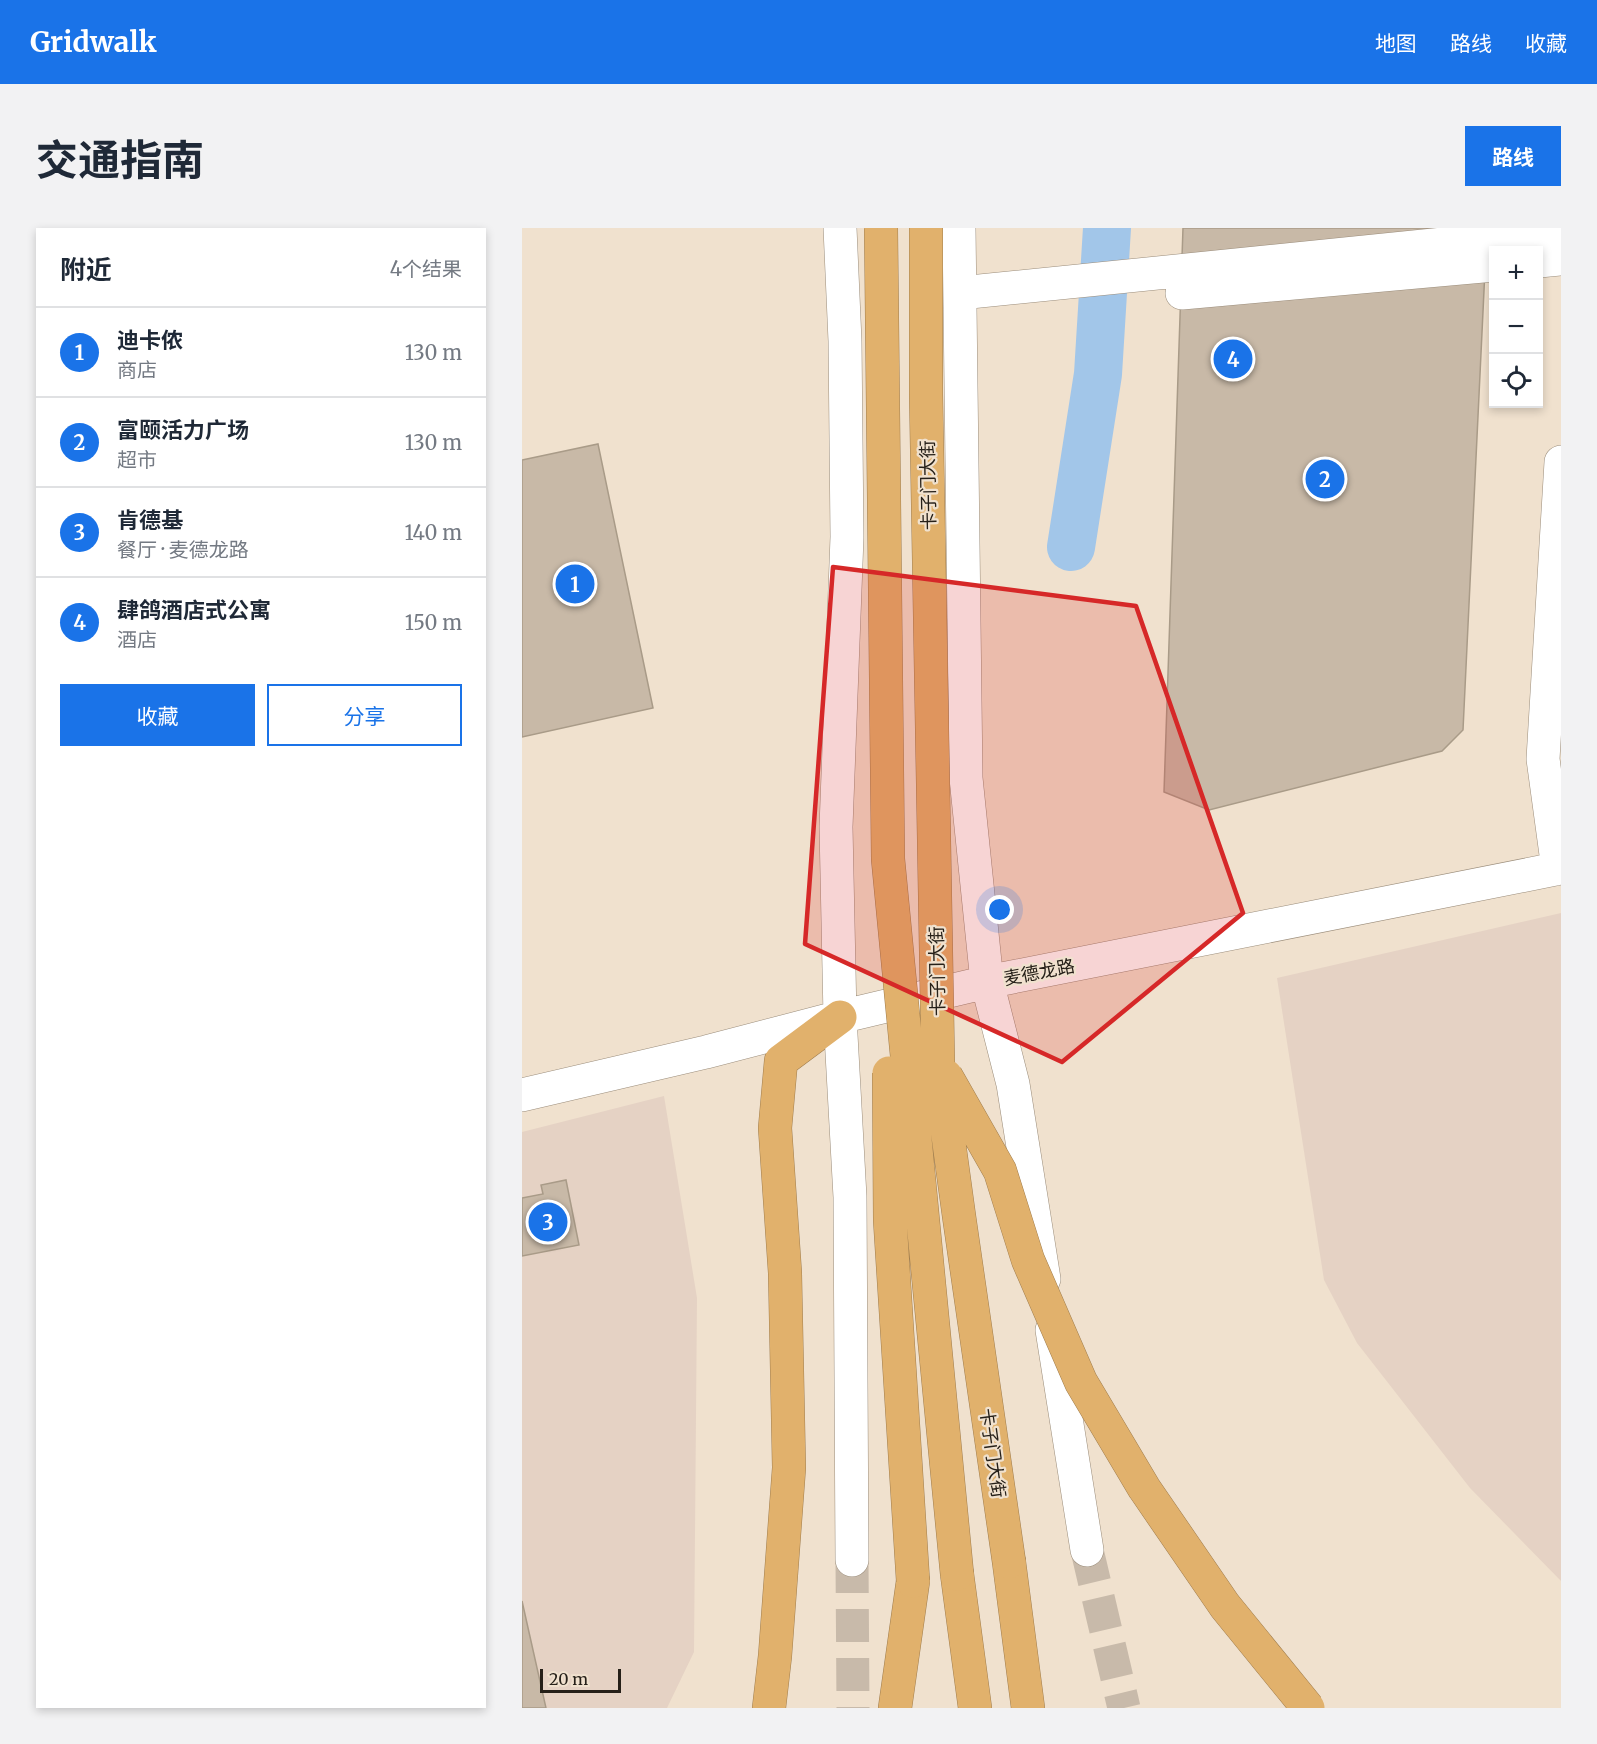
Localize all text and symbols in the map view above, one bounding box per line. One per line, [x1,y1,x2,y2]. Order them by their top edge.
text: Gridwalk [30,24,157,60]
text: 地图 [1375,30,1417,57]
text: 路线 [1450,30,1492,57]
text: 收藏 [1525,30,1567,57]
button: 路线 [1465,126,1561,186]
text: 交通指南 [36,134,204,186]
map controls [1489,246,1543,408]
button: + [1489,246,1543,300]
text: 附近 [60,253,112,286]
text: 4个结果 [390,256,462,281]
button: − [1489,300,1543,354]
text: 迪卡侬 [117,326,183,354]
pin: 4 [1214,336,1252,382]
text: 1 [75,340,84,365]
text: 130 m [405,340,462,365]
button: locate [1489,354,1543,408]
text: 商店 [117,357,157,382]
text: 富颐活力广场 [117,416,249,444]
text: 2 [74,430,85,455]
text: 130 m [405,430,462,455]
street label: 卡子门大街 [916,440,940,530]
text: 超市 [117,447,157,472]
pin: 2 [1306,456,1344,502]
text: 肯德基 [117,506,183,534]
text: 3 [74,520,85,545]
text: 140 m [405,520,462,545]
text: 餐厅 · 麦德龙路 [117,537,249,562]
pin: 1 [556,562,594,606]
text: 肆鸽酒店式公寓 [117,596,271,624]
text: 4 [73,610,86,635]
text: 150 m [405,610,462,635]
text: 酒店 [117,627,157,652]
button: 收藏 [60,684,255,746]
button: 分享 [267,684,462,746]
your location [985,895,1014,924]
street label: 卡子门大街 [925,926,949,1016]
street label: 麦德龙路 [1001,954,1077,990]
pin: 3 [528,1200,568,1244]
street label: 卡子门大街 [975,1407,1011,1499]
scale bar [540,1666,621,1694]
text: 20 m [549,1669,588,1689]

